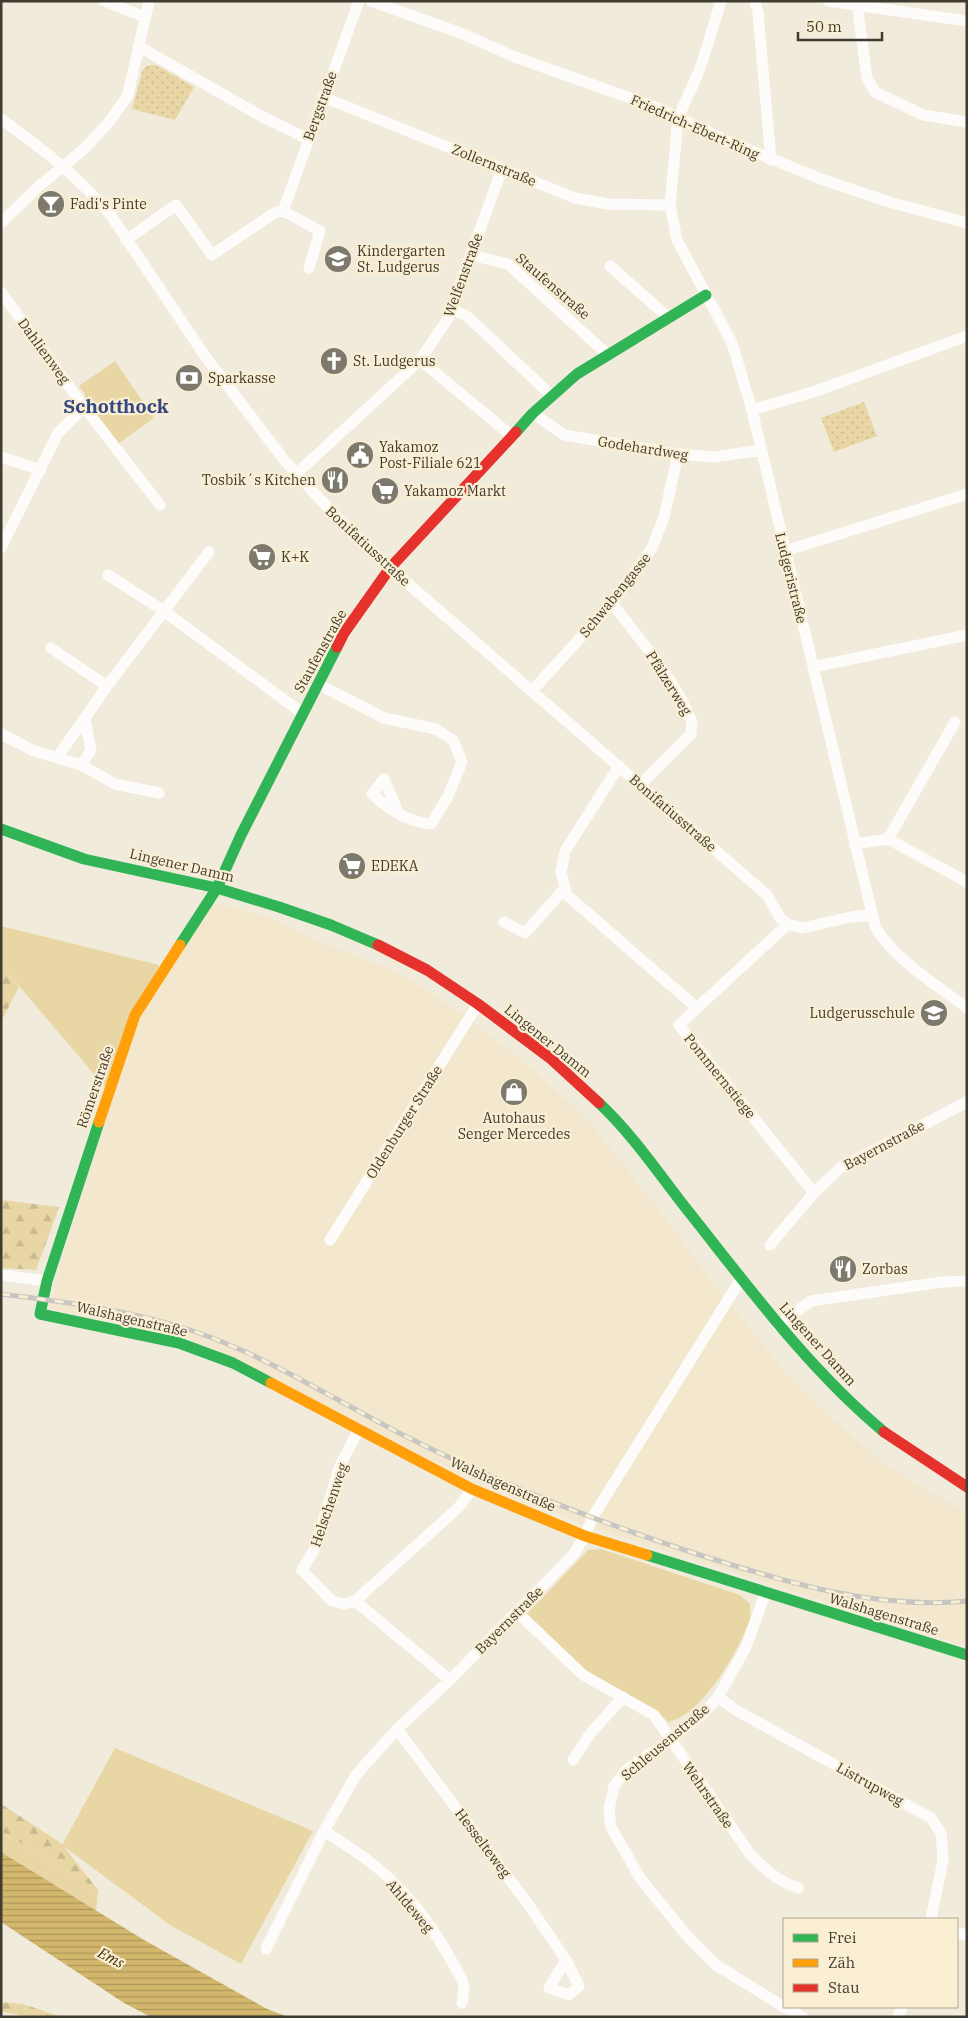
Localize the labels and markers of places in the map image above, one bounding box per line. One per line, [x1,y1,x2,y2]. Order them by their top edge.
bar icon: Fadi's Pinte [36,189,66,219]
place label: Fadi's Pinte [70,195,147,213]
place label: Kindergarten St. Ludgerus [357,242,445,276]
school or university icon: Kindergarten St. Ludgerus [323,244,353,274]
church icon: St. Ludgerus [319,346,349,376]
place label: St. Ludgerus [353,352,436,370]
bank icon: Sparkasse [174,363,204,393]
place label: Sparkasse [208,369,276,387]
place label: Yakamoz Post-Filiale 621 [379,438,482,472]
public building icon: Yakamoz Post-Filiale 621 [345,440,375,470]
restaurant icon: Tosbik´s Kitchen [320,465,350,495]
place label: Tosbik´s Kitchen [202,471,316,489]
supermarket icon: Yakamoz Markt [370,476,400,506]
place label: Yakamoz Markt [404,482,506,500]
supermarket icon: K+K [247,542,277,572]
place label: K+K [281,548,309,566]
supermarket icon: EDEKA [337,851,367,881]
place label: EDEKA [371,857,419,875]
school or university icon: Ludgerusschule [919,998,949,1028]
place label: Ludgerusschule [810,1004,915,1022]
shop icon: Autohaus Senger Mercedes [499,1077,529,1107]
place label: Autohaus Senger Mercedes [458,1109,570,1143]
restaurant icon: Zorbas [828,1254,858,1284]
place label: Zorbas [862,1260,908,1278]

